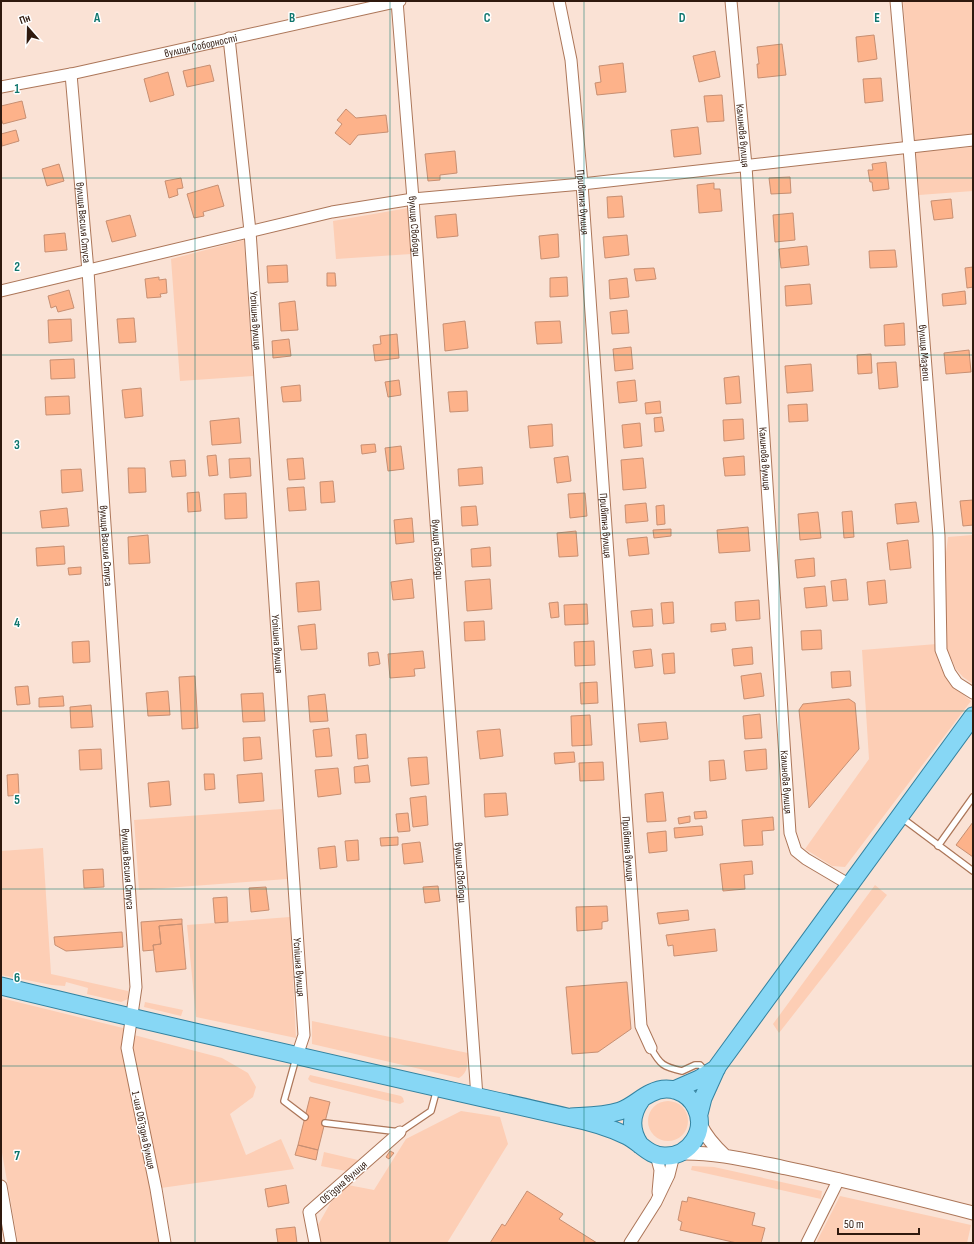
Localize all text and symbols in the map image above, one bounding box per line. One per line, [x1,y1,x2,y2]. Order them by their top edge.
north arrow [8,8,48,48]
text: A [93,10,101,26]
text: B [289,10,295,26]
text: C [484,10,491,26]
text: D [679,10,686,26]
text: E [874,10,880,26]
text: Пн [18,11,32,27]
street label: вулиця Соборності [163,31,238,60]
text: 1 [14,81,20,97]
street label: Калинова вулиця [733,103,752,168]
street label: Привітна вулиця [574,169,592,235]
street label: вулиця Василя Стуса [73,182,93,263]
street label: вулиця Свободи [406,196,423,257]
text: 2 [14,259,20,275]
street label: Успішна вулиця [247,291,264,351]
street label: вулиця Мазепи [916,324,933,382]
street label: Калинова вулиця [756,427,773,491]
text: 3 [14,437,20,453]
street label: Привітна вулиця [597,493,614,558]
street label: вулиця Василя Стуса [97,505,115,587]
street label: вулиця Свободи [429,519,446,581]
street label: Успішна вулиця [269,614,286,674]
text: 4 [14,615,20,631]
street label: Калинова вулиця [778,750,795,814]
text: 5 [14,792,20,808]
street label: Привітна вулиця [619,816,637,882]
street label: вулиця Василя Стуса [118,828,137,910]
street label: вулиця Свободи [452,842,469,904]
street label: Успішна вулиця [290,937,307,997]
text: 6 [14,970,20,986]
street label: 1-ша Обʼїздна вулиця [129,1090,158,1170]
text: 7 [14,1148,20,1164]
street label: Обʼїздна вулиця [317,1158,370,1207]
scale bar [838,1210,919,1236]
text: 50 m [844,1217,864,1232]

